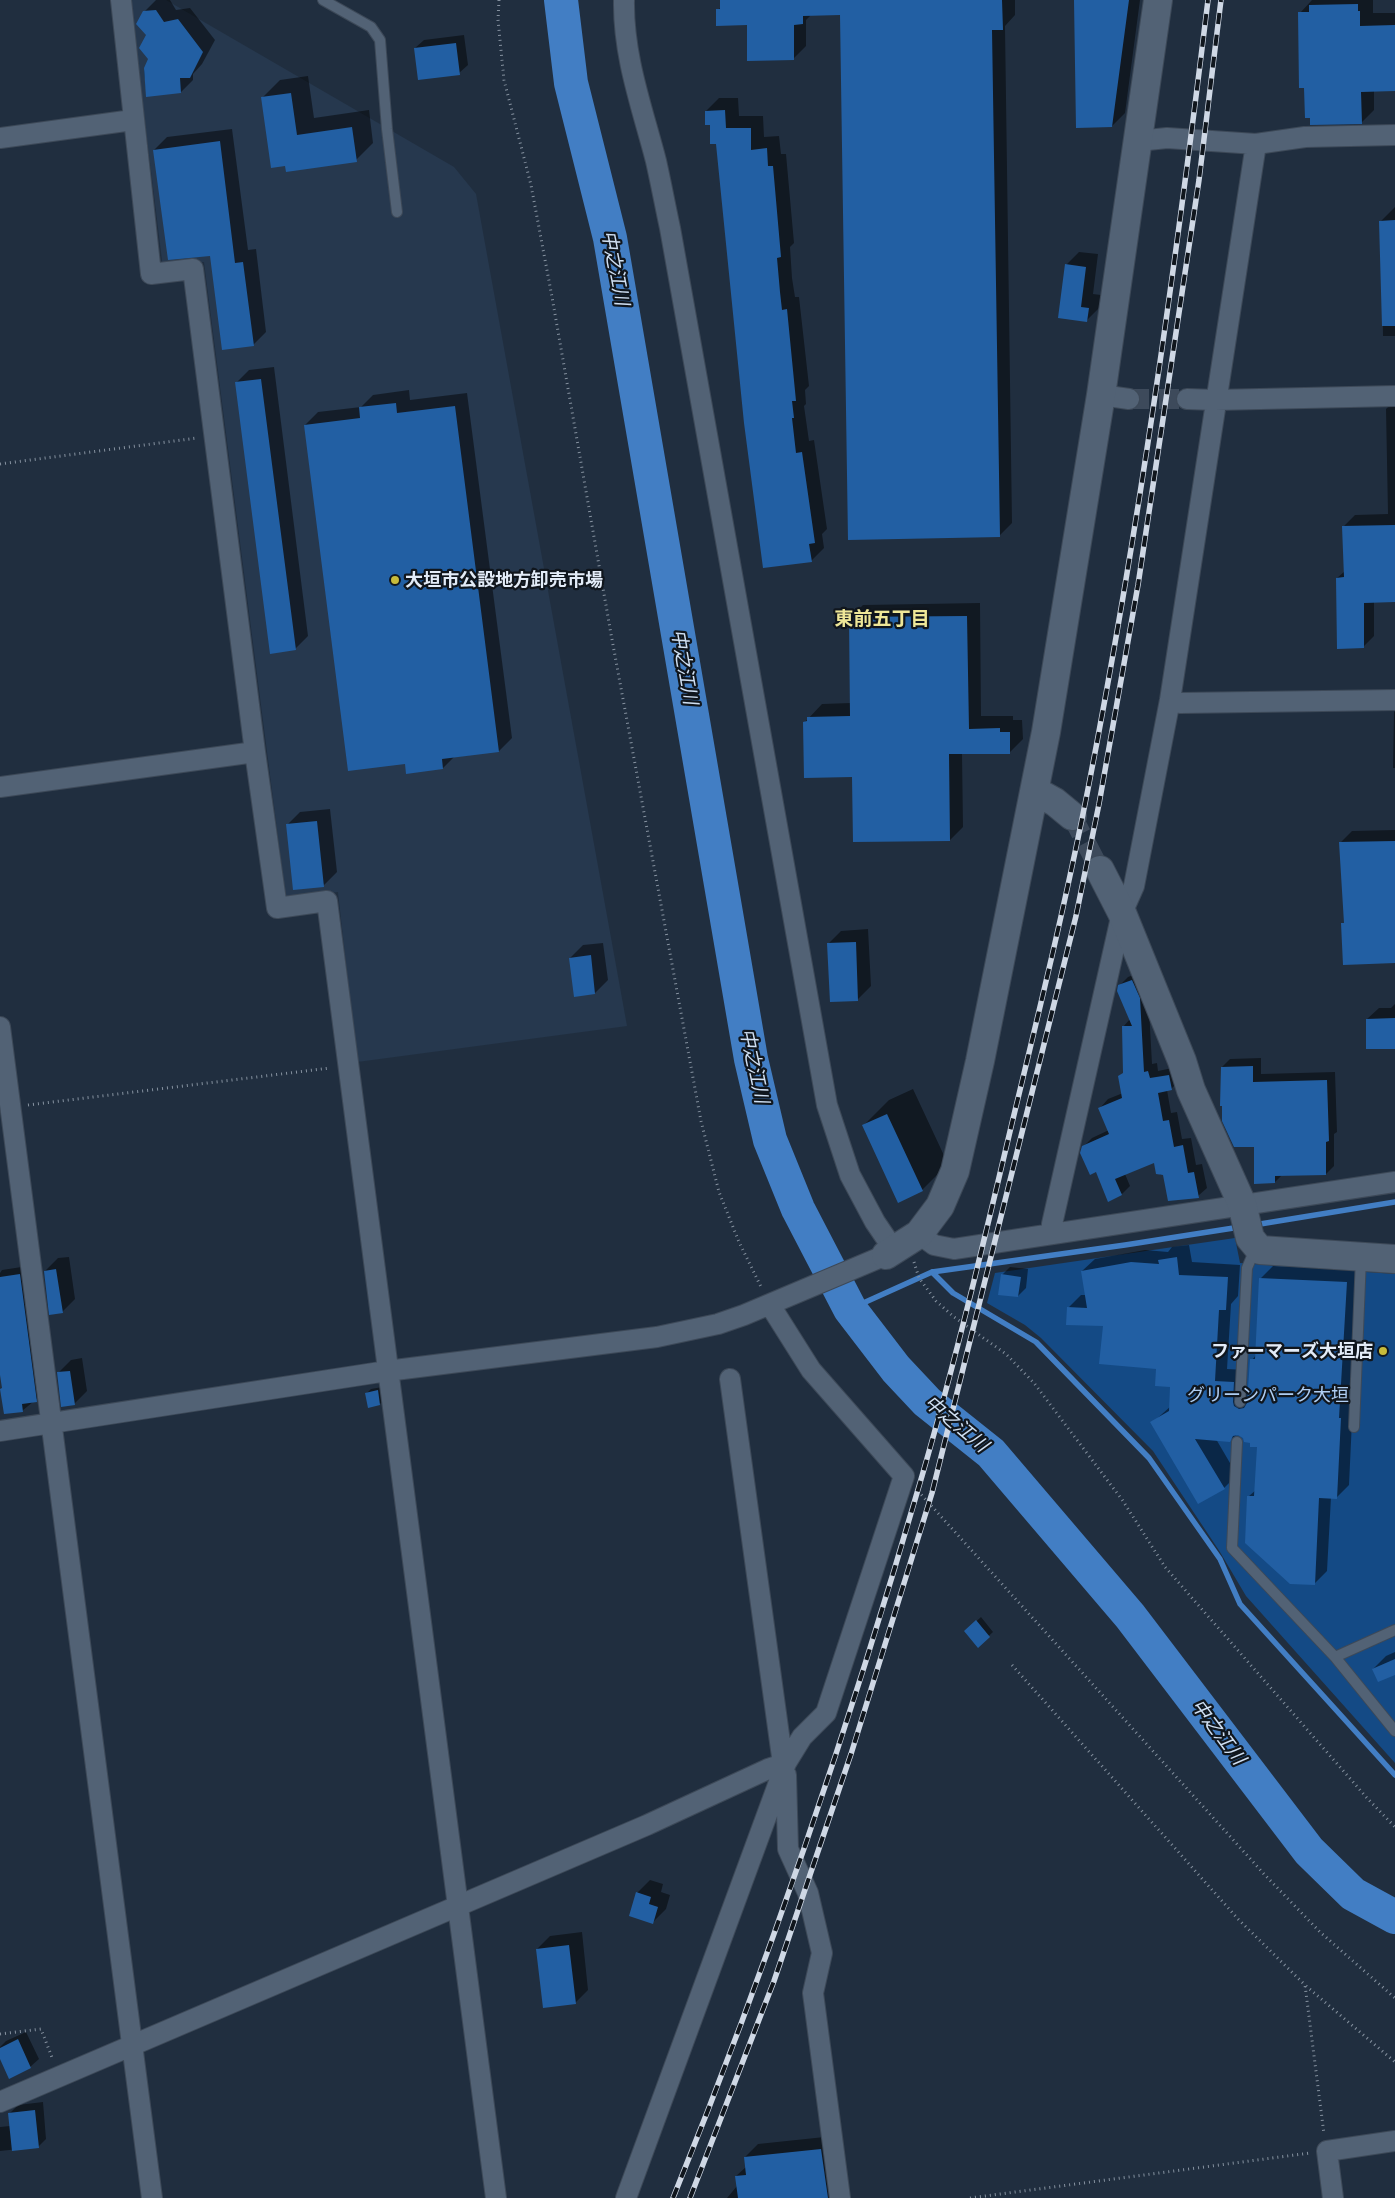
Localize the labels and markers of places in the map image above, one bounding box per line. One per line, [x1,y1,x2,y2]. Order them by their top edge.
place label: 大垣市公設地方卸売市場 [405,569,603,591]
marker: 大垣市公設地方卸売市場 [389,574,401,586]
place label: ファーマーズ大垣店 [1211,1340,1373,1362]
marker: ファーマーズ大垣店 [1377,1345,1389,1357]

